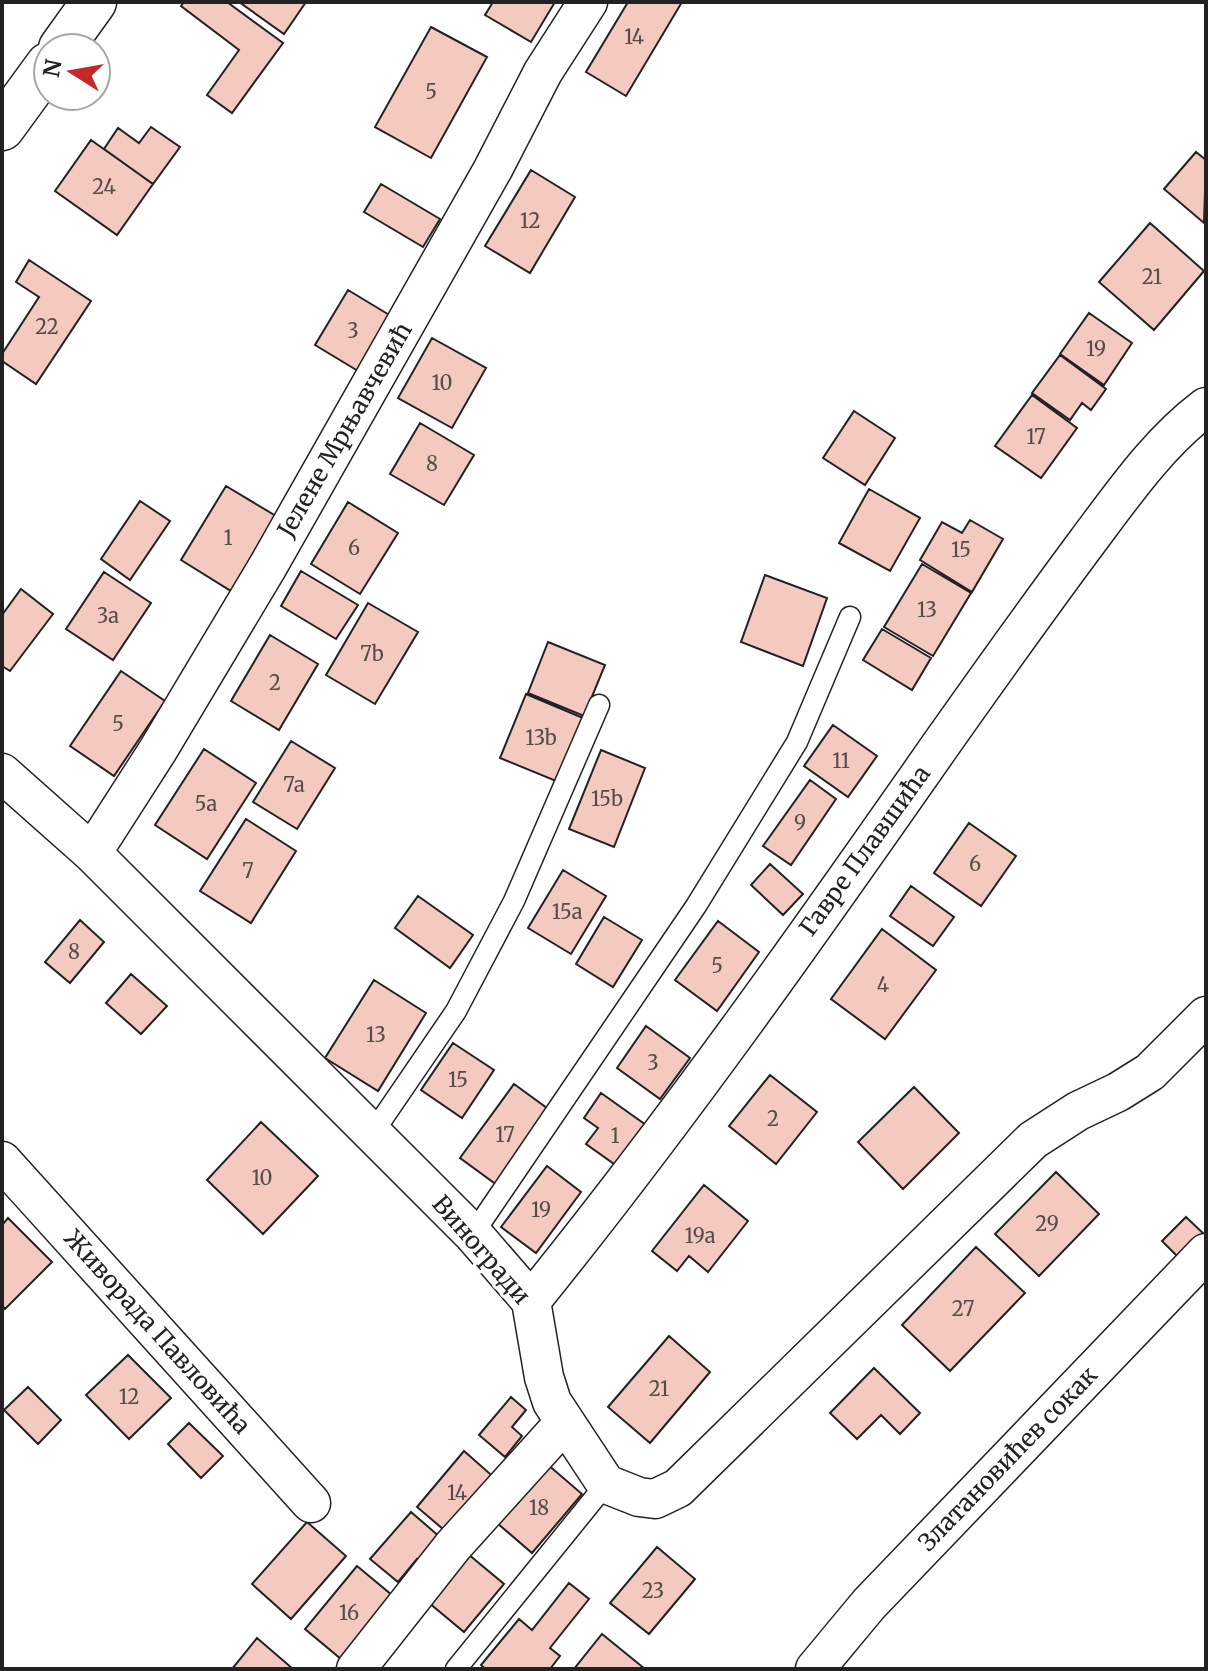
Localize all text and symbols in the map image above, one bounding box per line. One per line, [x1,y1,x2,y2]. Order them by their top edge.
house number: 14 [624,24,644,49]
north arrow [32,32,112,112]
text: N [37,56,68,79]
house number: 5 [425,79,437,104]
house number: 24 [92,174,116,199]
house number: 12 [520,208,540,233]
house number: 21 [1142,264,1162,289]
house number: 22 [35,314,59,339]
street label: Јелене Мрњавчевић [270,317,419,544]
house number: 3 [347,318,359,343]
house number: 19 [1086,336,1106,361]
house number: 10 [431,370,453,395]
house number: 17 [1026,424,1046,449]
house number: 8 [426,451,438,476]
house number: 1 [223,525,233,550]
house number: 6 [348,535,360,560]
house number: 15 [951,537,971,562]
house number: 13 [917,597,937,622]
house number: 3a [97,603,119,628]
house number: 7b [360,641,384,666]
house number: 2 [269,670,281,695]
house number: 5 [112,711,124,736]
house number: 13b [525,725,557,750]
house number: 11 [832,748,850,773]
street label: Гавре Плавшића [792,759,937,942]
house number: 7a [283,772,305,797]
house number: 15b [591,786,623,811]
house number: 5a [195,791,217,816]
house number: 9 [794,810,806,835]
house number: 6 [969,851,981,876]
house number: 7 [242,858,254,883]
house number: 15a [552,899,583,924]
house number: 8 [68,939,80,964]
house number: 5 [711,953,723,978]
house number: 4 [877,972,889,997]
house number: 13 [366,1022,386,1047]
house number: 3 [647,1050,659,1075]
house number: 15 [448,1067,468,1092]
house number: 2 [767,1106,779,1131]
house number: 17 [495,1122,515,1147]
house number: 1 [610,1123,620,1148]
house number: 10 [251,1165,273,1190]
street label: Виногради [426,1189,537,1311]
house number: 19 [531,1197,551,1222]
house number: 29 [1035,1211,1059,1236]
street label: Живорада Павловића [57,1223,257,1440]
house number: 19a [685,1223,716,1248]
house number: 27 [952,1296,974,1321]
street label: Златановићев сокак [911,1360,1104,1558]
house number: 21 [649,1376,669,1401]
house number: 12 [119,1384,139,1409]
house number: 14 [447,1480,467,1505]
house number: 18 [529,1495,549,1520]
house number: 23 [642,1578,664,1603]
house number: 16 [339,1600,359,1625]

